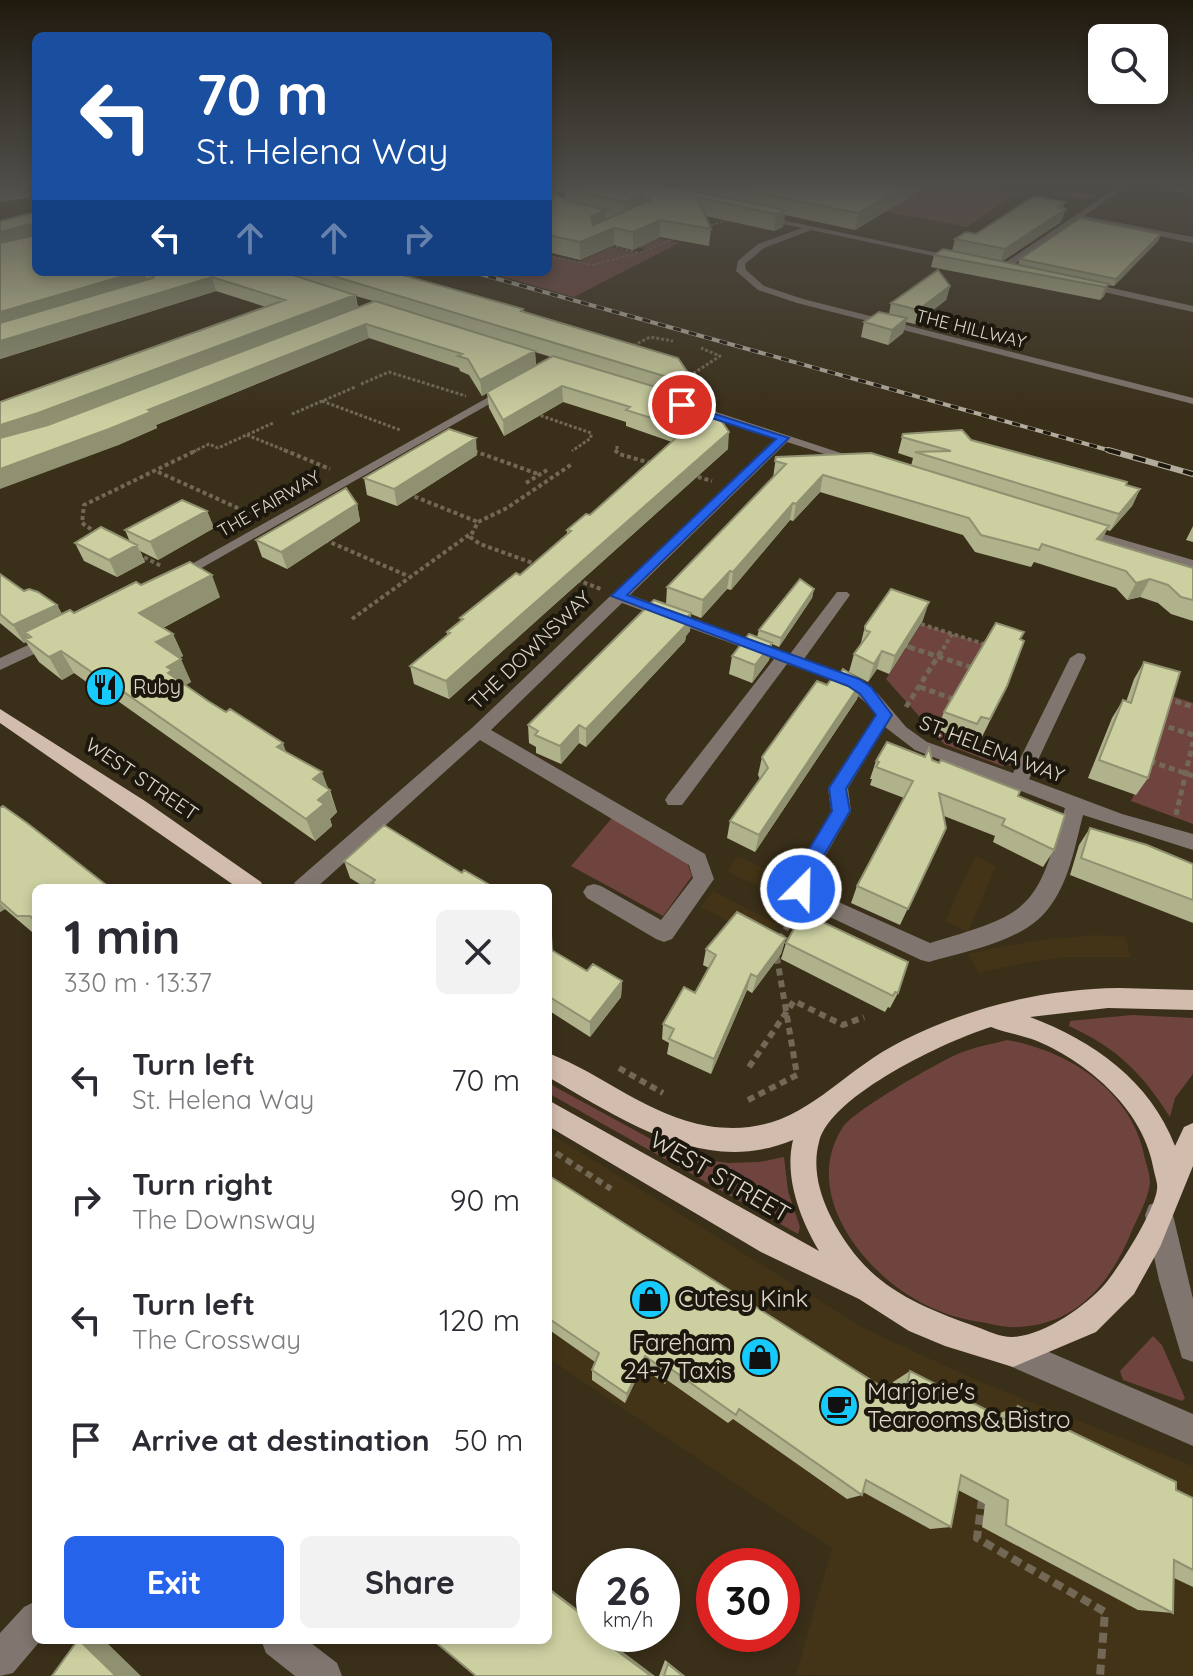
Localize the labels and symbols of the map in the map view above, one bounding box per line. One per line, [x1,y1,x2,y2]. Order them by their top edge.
street label: THE HILLWAY [914,304,1029,353]
pin [648,371,716,439]
street label: THE FAIRWAY [213,465,324,542]
street label: THE DOWNSWAY [463,585,596,714]
restaurant icon: Ruby [84,666,126,708]
place label: Ruby [133,674,181,699]
street label: ST. HELENA WAY [916,709,1068,788]
street label: WEST STREET [81,732,204,826]
position arrow [759,847,843,931]
street label: WEST STREET [645,1124,796,1228]
shop icon: Cutesy Kink [629,1278,671,1320]
place label: Cutesy Kink [678,1283,808,1313]
place label: Fareham 24-7 Taxis [624,1327,732,1385]
shop icon: Fareham 24-7 Taxis [739,1336,781,1378]
place label: Marjorie's Tearooms & Bistro [867,1376,1070,1434]
cafe icon: Marjorie's Tearooms & Bistro [818,1385,860,1427]
speed limit sign: 30 [696,1548,800,1652]

